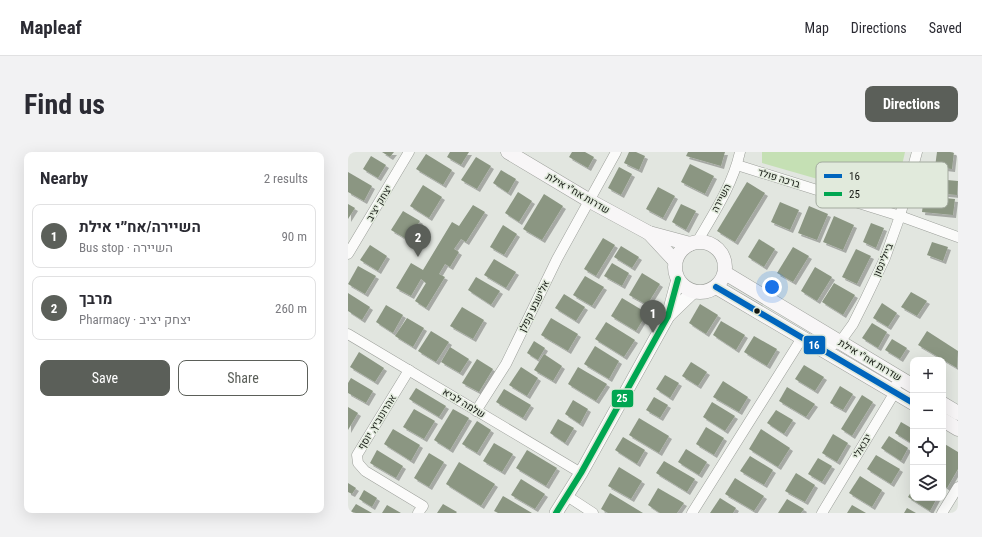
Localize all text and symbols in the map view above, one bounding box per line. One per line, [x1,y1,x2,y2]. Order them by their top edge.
text: Mapleaf [20,16,82,39]
text: Map [805,20,829,36]
text: Directions [851,20,907,36]
text: Saved [929,20,962,36]
button: Directions [865,86,958,122]
text: Find us [24,88,105,121]
legend [816,162,948,208]
street label: ברכה פולד [757,166,802,190]
text: Nearby [40,168,88,188]
street label: שדרות אח"י אילת [544,170,612,216]
text: 16 [849,170,860,183]
text: 2 results [264,171,308,186]
street label: השיירה [709,182,733,214]
street label: יצחק יציב [364,183,394,223]
text: 25 [849,188,860,201]
text: השיירה/אח״י אילת [79,218,201,236]
pin: 2 [405,224,431,257]
text: 1 [51,229,57,244]
text: 90 m [281,229,307,244]
text: Bus stop · השיירה [79,240,173,255]
street label: ביילינסון [871,241,895,278]
your location [762,277,782,297]
street label: אלישבע קפלן [517,278,551,334]
text: מרבך [79,290,112,308]
pin: 1 [640,300,666,333]
text: 2 [51,301,57,316]
text: 260 m [275,301,307,316]
unlabelled marker [752,306,762,316]
text: Pharmacy · יצחק יציב [79,312,191,327]
line badge: 16 [803,335,826,355]
street label: שדרות אח"י אילת [837,337,903,383]
text: 16 [808,339,820,352]
map controls [910,357,946,501]
button: + [910,357,946,393]
button: Save [40,360,170,396]
button: Share [178,360,308,396]
street label: שלמה לביא [441,386,487,420]
line badge: 25 [611,389,634,408]
street label: אהרונוביץ, יוסף [356,392,398,452]
text: 25 [616,392,628,405]
button: − [910,393,946,429]
button: locate [910,429,946,465]
street label: יבנאלי [850,432,874,460]
button: layers [910,465,946,501]

